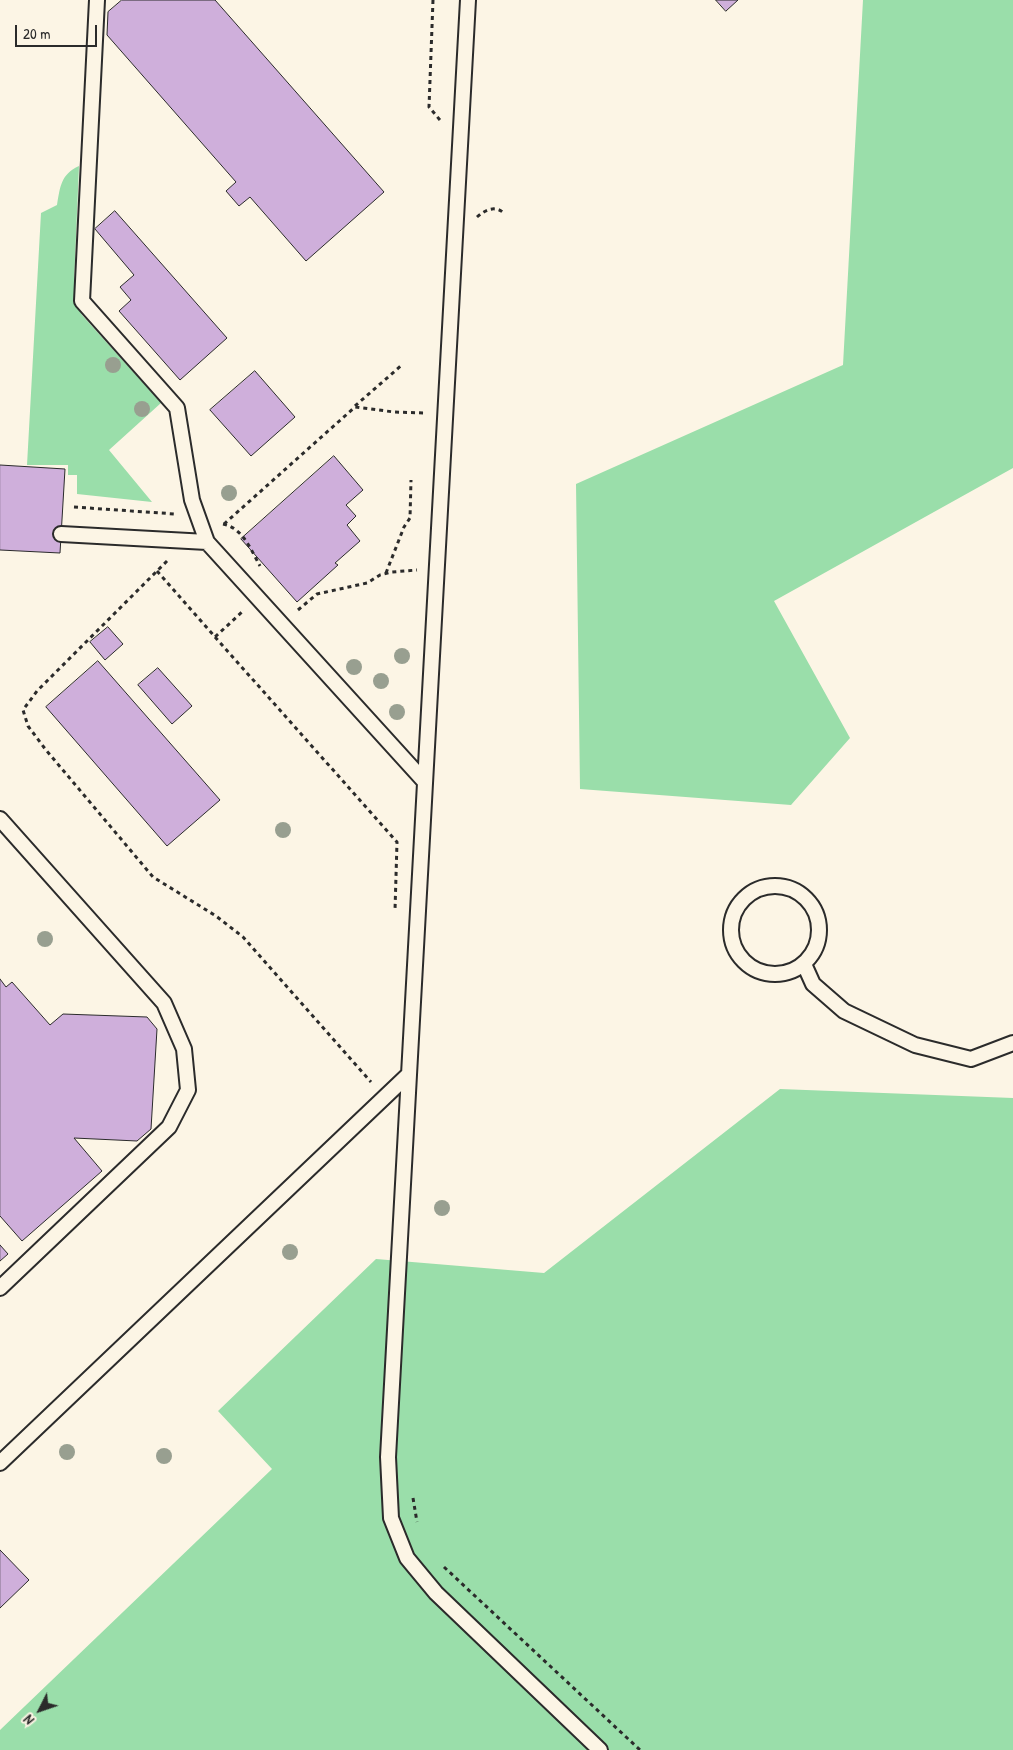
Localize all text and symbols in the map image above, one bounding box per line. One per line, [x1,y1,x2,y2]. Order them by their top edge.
scale bar [18,15,100,47]
text: 20 m [23,23,50,44]
north arrow [15,1685,65,1735]
text: N [19,1711,38,1729]

